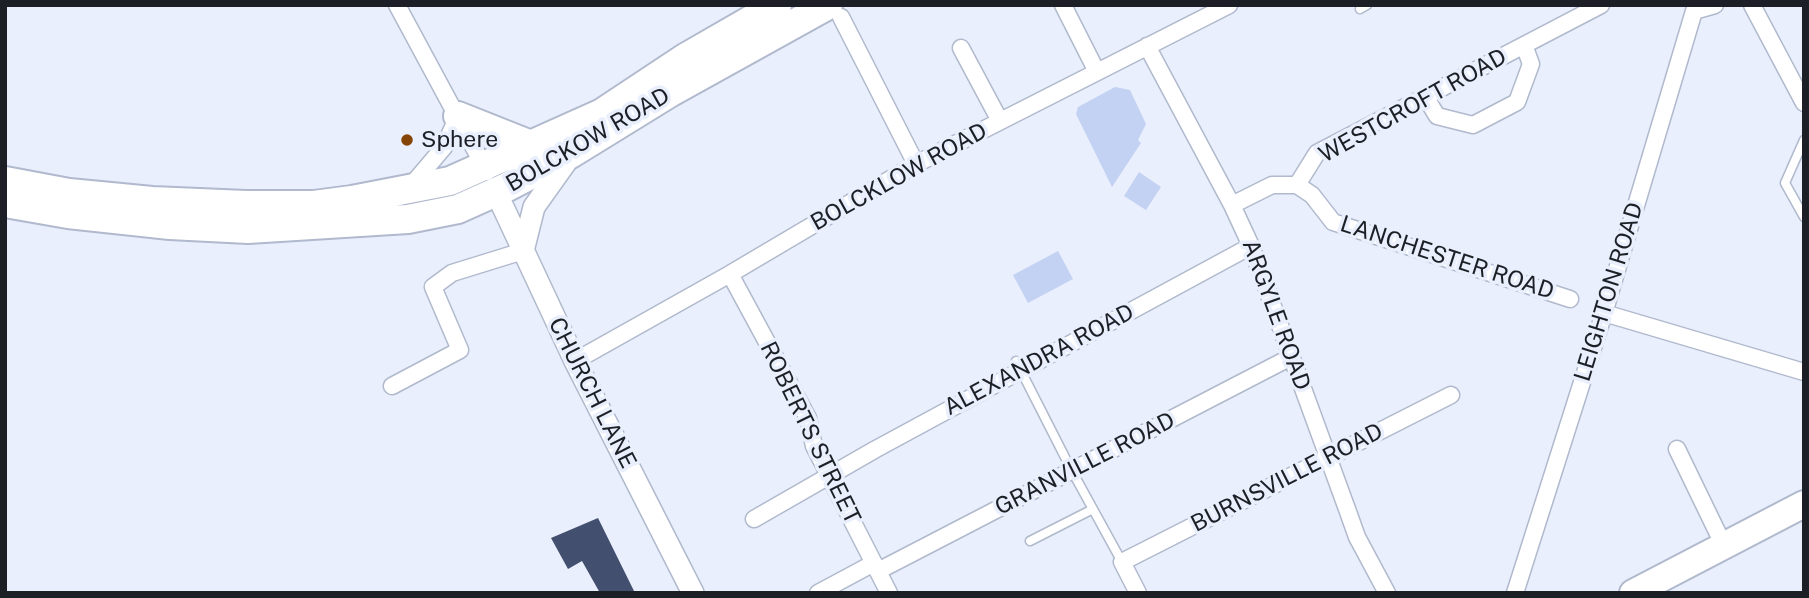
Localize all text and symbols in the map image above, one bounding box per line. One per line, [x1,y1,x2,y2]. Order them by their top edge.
street label: WESTCROFT ROAD [1314,43,1512,169]
street label: BOLCKOW ROAD [501,82,675,198]
street label: BOLCKLOW ROAD [806,117,992,237]
place label: Sphere [421,126,498,154]
marker: Sphere [399,132,415,148]
street label: LEIGHTON ROAD [1569,199,1649,385]
street label: LANCHESTER ROAD [1337,210,1557,306]
street label: ARGYLE ROAD [1236,236,1316,394]
street label: ALEXANDRA ROAD [939,298,1139,422]
street label: CHURCH LANE [542,313,642,473]
street label: ROBERTS STREET [754,337,866,529]
street label: GRANVILLE ROAD [990,407,1180,521]
street label: BURNSVILLE ROAD [1187,418,1387,538]

